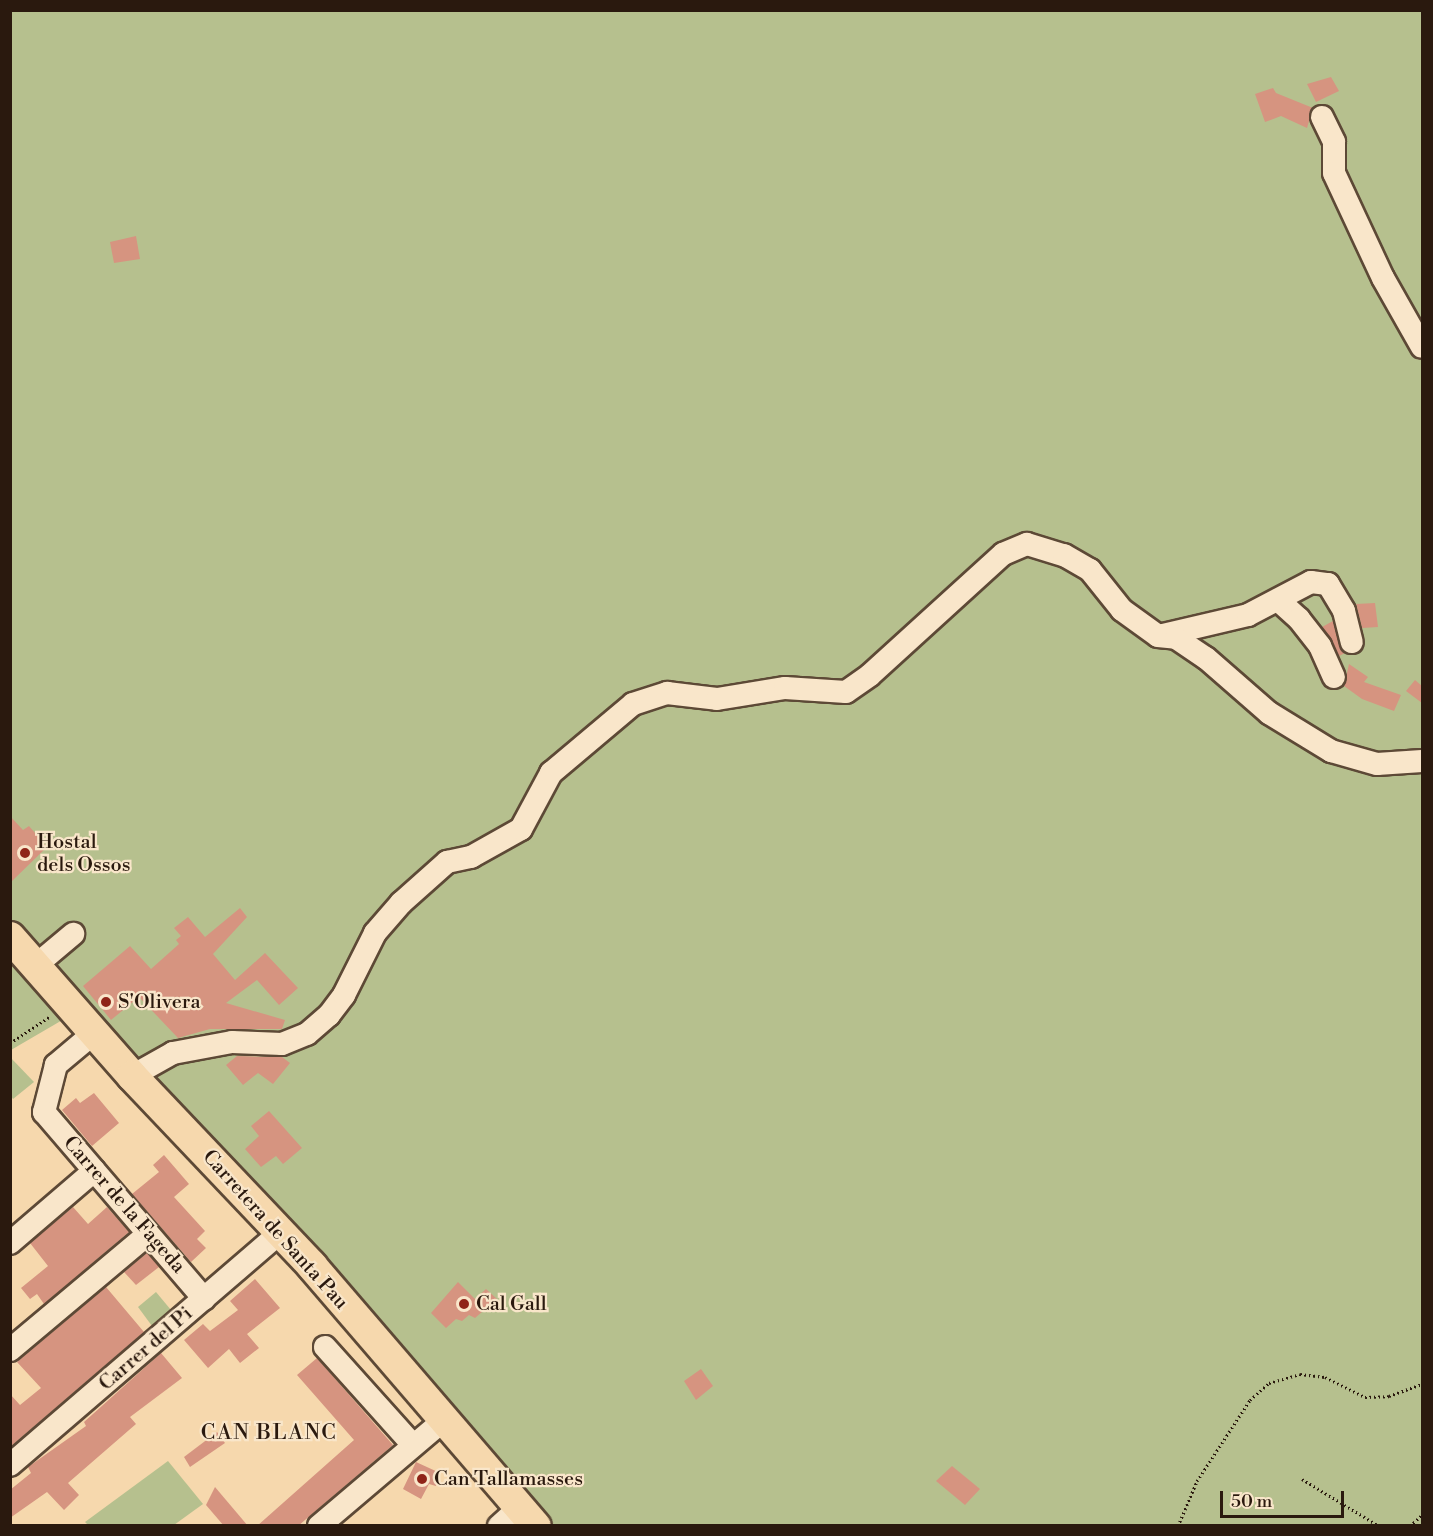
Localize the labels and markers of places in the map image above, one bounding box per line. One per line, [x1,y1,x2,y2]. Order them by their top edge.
place label: Hostal dels Ossos [37,830,130,877]
marker: Hostal dels Ossos [18,846,32,860]
place label: S'Olivera [118,990,201,1014]
marker: S'Olivera [99,995,113,1009]
place label: Cal Gall [476,1292,547,1316]
marker: Cal Gall [457,1297,471,1311]
place label: Can Tallamasses [434,1467,583,1491]
marker: Can Tallamasses [415,1472,429,1486]

